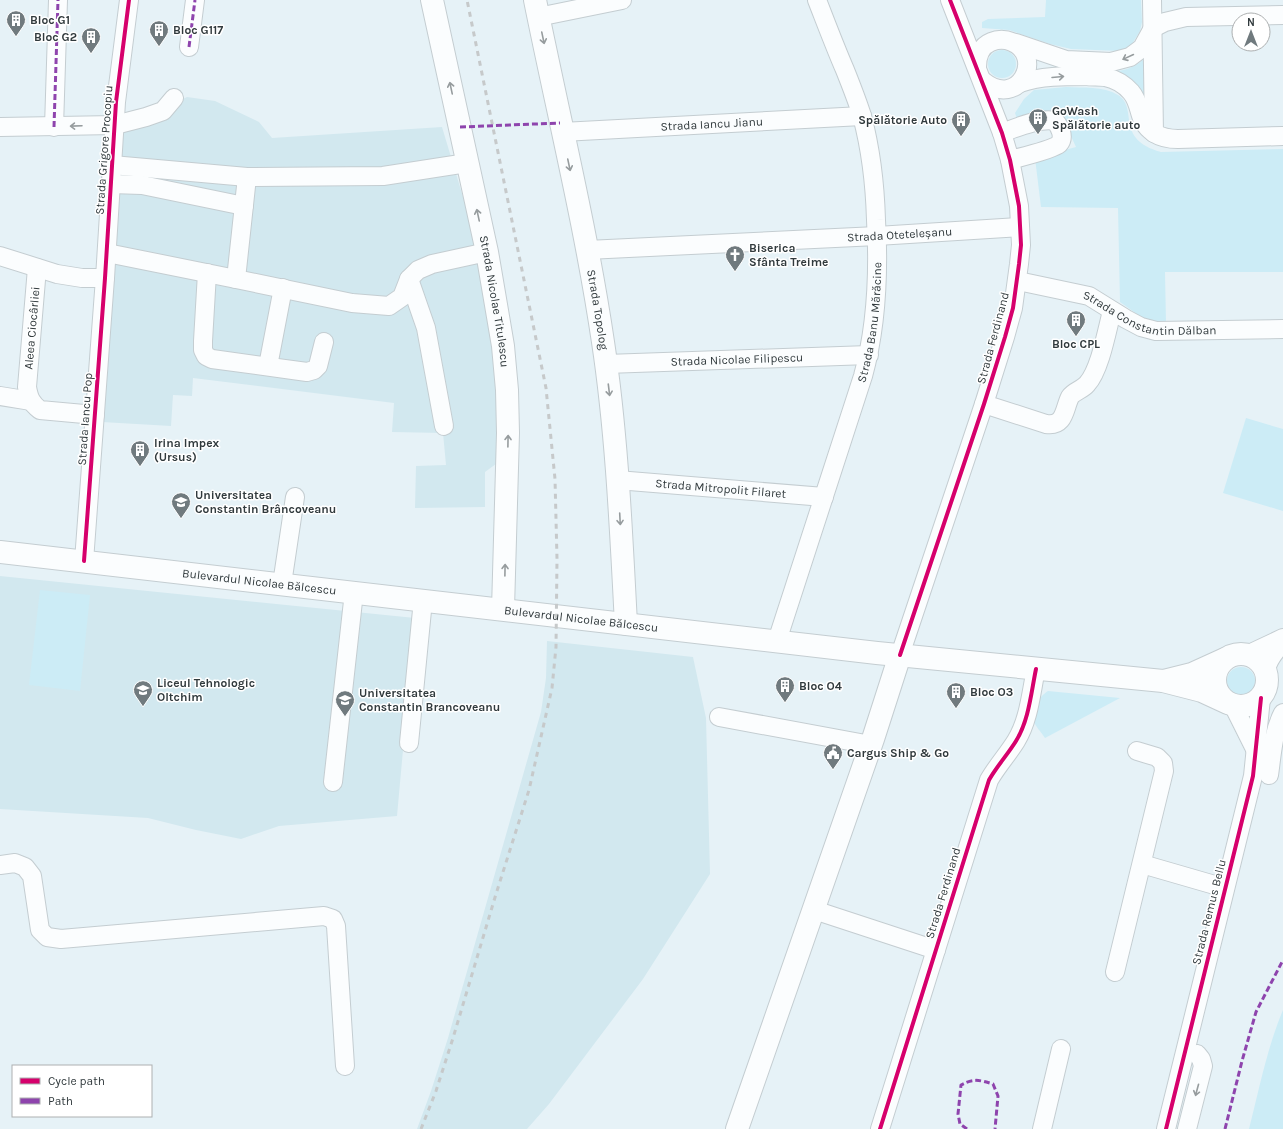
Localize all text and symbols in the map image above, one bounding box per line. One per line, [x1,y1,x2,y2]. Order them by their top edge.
building icon: Bloc G1 [5,9,27,37]
north arrow [1231,12,1271,52]
place label: Bloc G1 [30,13,70,27]
text: N [1247,16,1255,29]
building icon: Bloc G117 [148,19,170,47]
place label: Bloc G117 [173,23,223,37]
building icon: Bloc G2 [80,26,102,54]
place label: Bloc G2 [34,30,77,44]
one-way arrow [539,31,547,44]
one-way arrow [1122,54,1134,61]
one-way arrow [1051,73,1064,80]
one-way arrow [447,82,455,95]
street label: Strada Grigore Procopiu [92,85,116,215]
place label: GoWash Spălătorie auto [1052,104,1141,132]
building icon: GoWash Spălătorie auto [1027,107,1049,135]
building icon: Spălătorie Auto [950,109,972,137]
place label: Spălătorie Auto [858,113,947,127]
street label: Strada Iancu Jianu [660,114,763,134]
one-way arrow [70,122,83,130]
one-way arrow [566,159,574,172]
one-way arrow [474,209,482,222]
street label: Strada Oteteleșanu [847,224,953,244]
street label: Strada Nicolae Titulescu [477,234,512,368]
place label: Biserica Sfânta Treime [749,241,828,269]
church icon: Biserica Sfânta Treime [724,244,746,272]
street label: Strada Banu Mărăcine [854,262,884,384]
street label: Strada Topolog [584,268,611,351]
street label: Aleea Ciocârliei [21,286,43,370]
street label: Strada Constantin Dălban [1082,288,1217,339]
street label: Strada Ferdinand [974,290,1012,386]
building icon: Bloc CPL [1065,309,1087,337]
place label: Bloc CPL [1052,337,1100,351]
street label: Strada Nicolae Filipescu [670,350,803,369]
street label: Strada Iancu Pop [75,372,95,466]
one-way arrow [605,383,613,396]
one-way arrow [504,435,512,448]
place label: Irina Impex (Ursus) [154,436,220,464]
building icon: Irina Impex (Ursus) [129,439,151,467]
street label: Strada Mitropolit Filaret [655,476,787,501]
place label: Universitatea Constantin Brâncoveanu [195,488,336,516]
school or university icon: Universitatea Constantin Brâncoveanu [170,491,192,519]
one-way arrow [616,512,623,525]
one-way arrow [501,564,508,577]
street label: Bulevardul Nicolae Bălcescu [181,566,337,598]
street label: Bulevardul Nicolae Bălcescu [503,603,659,635]
building icon: Bloc O4 [774,675,796,703]
place label: Liceul Tehnologic Oltchim [157,676,255,704]
school or university icon: Liceul Tehnologic Oltchim [132,679,154,707]
place label: Bloc O4 [799,679,842,693]
building icon: Bloc O3 [945,681,967,709]
place label: Bloc O3 [970,685,1013,699]
place label: Universitatea Constantin Brancoveanu [359,686,500,714]
school or university icon: Universitatea Constantin Brancoveanu [334,689,356,717]
public building icon: Cargus Ship & Go [822,742,844,770]
place label: Cargus Ship & Go [847,746,949,760]
street label: Strada Ferdinand [922,846,964,940]
street label: Strada Remus Bellu [1189,858,1229,966]
legend [12,1065,152,1117]
text: Cycle path [48,1074,105,1088]
one-way arrow [1193,1083,1200,1096]
text: Path [48,1094,73,1108]

